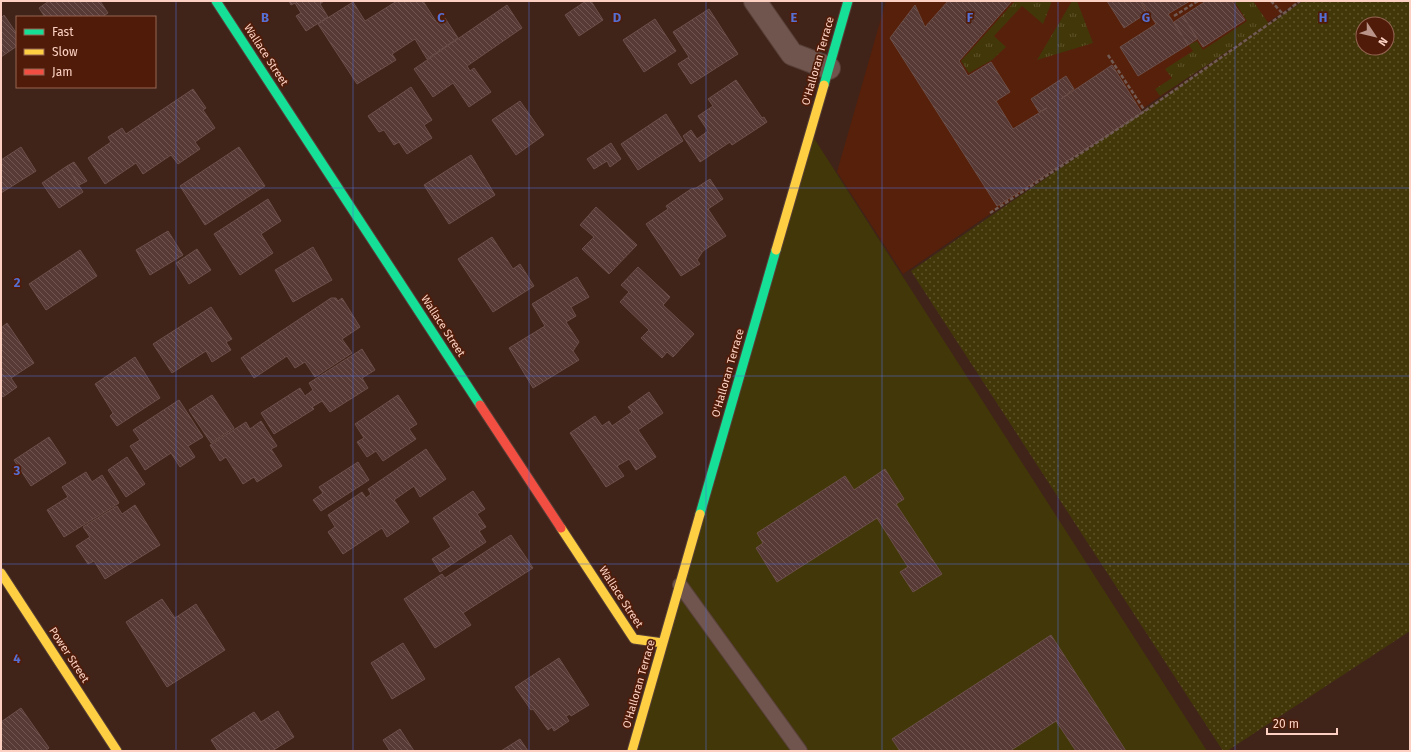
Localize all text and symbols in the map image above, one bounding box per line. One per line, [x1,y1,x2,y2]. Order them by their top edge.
text: B [261,10,269,25]
text: C [437,10,445,25]
text: D [613,10,622,25]
text: E [791,10,798,25]
text: F [967,10,974,25]
text: G [1142,10,1150,25]
text: H [1319,10,1327,25]
street label: O'Halloran Terrace [799,15,837,107]
legend [16,16,156,88]
north arrow [1355,16,1395,56]
street label: Wallace Street [241,22,291,88]
text: Fast [52,25,74,39]
text: N [1375,35,1390,48]
text: Slow [52,45,78,59]
text: Jam [52,65,72,79]
text: 2 [14,275,21,290]
street label: Wallace Street [418,293,468,359]
street label: O'Halloran Terrace [709,327,747,419]
text: 3 [13,463,21,478]
street label: Wallace Street [596,564,646,630]
street label: Power Street [46,625,92,685]
street label: O'Halloran Terrace [620,638,658,730]
text: 4 [13,651,21,666]
scale bar [1267,710,1337,736]
text: 20 m [1273,717,1299,731]

